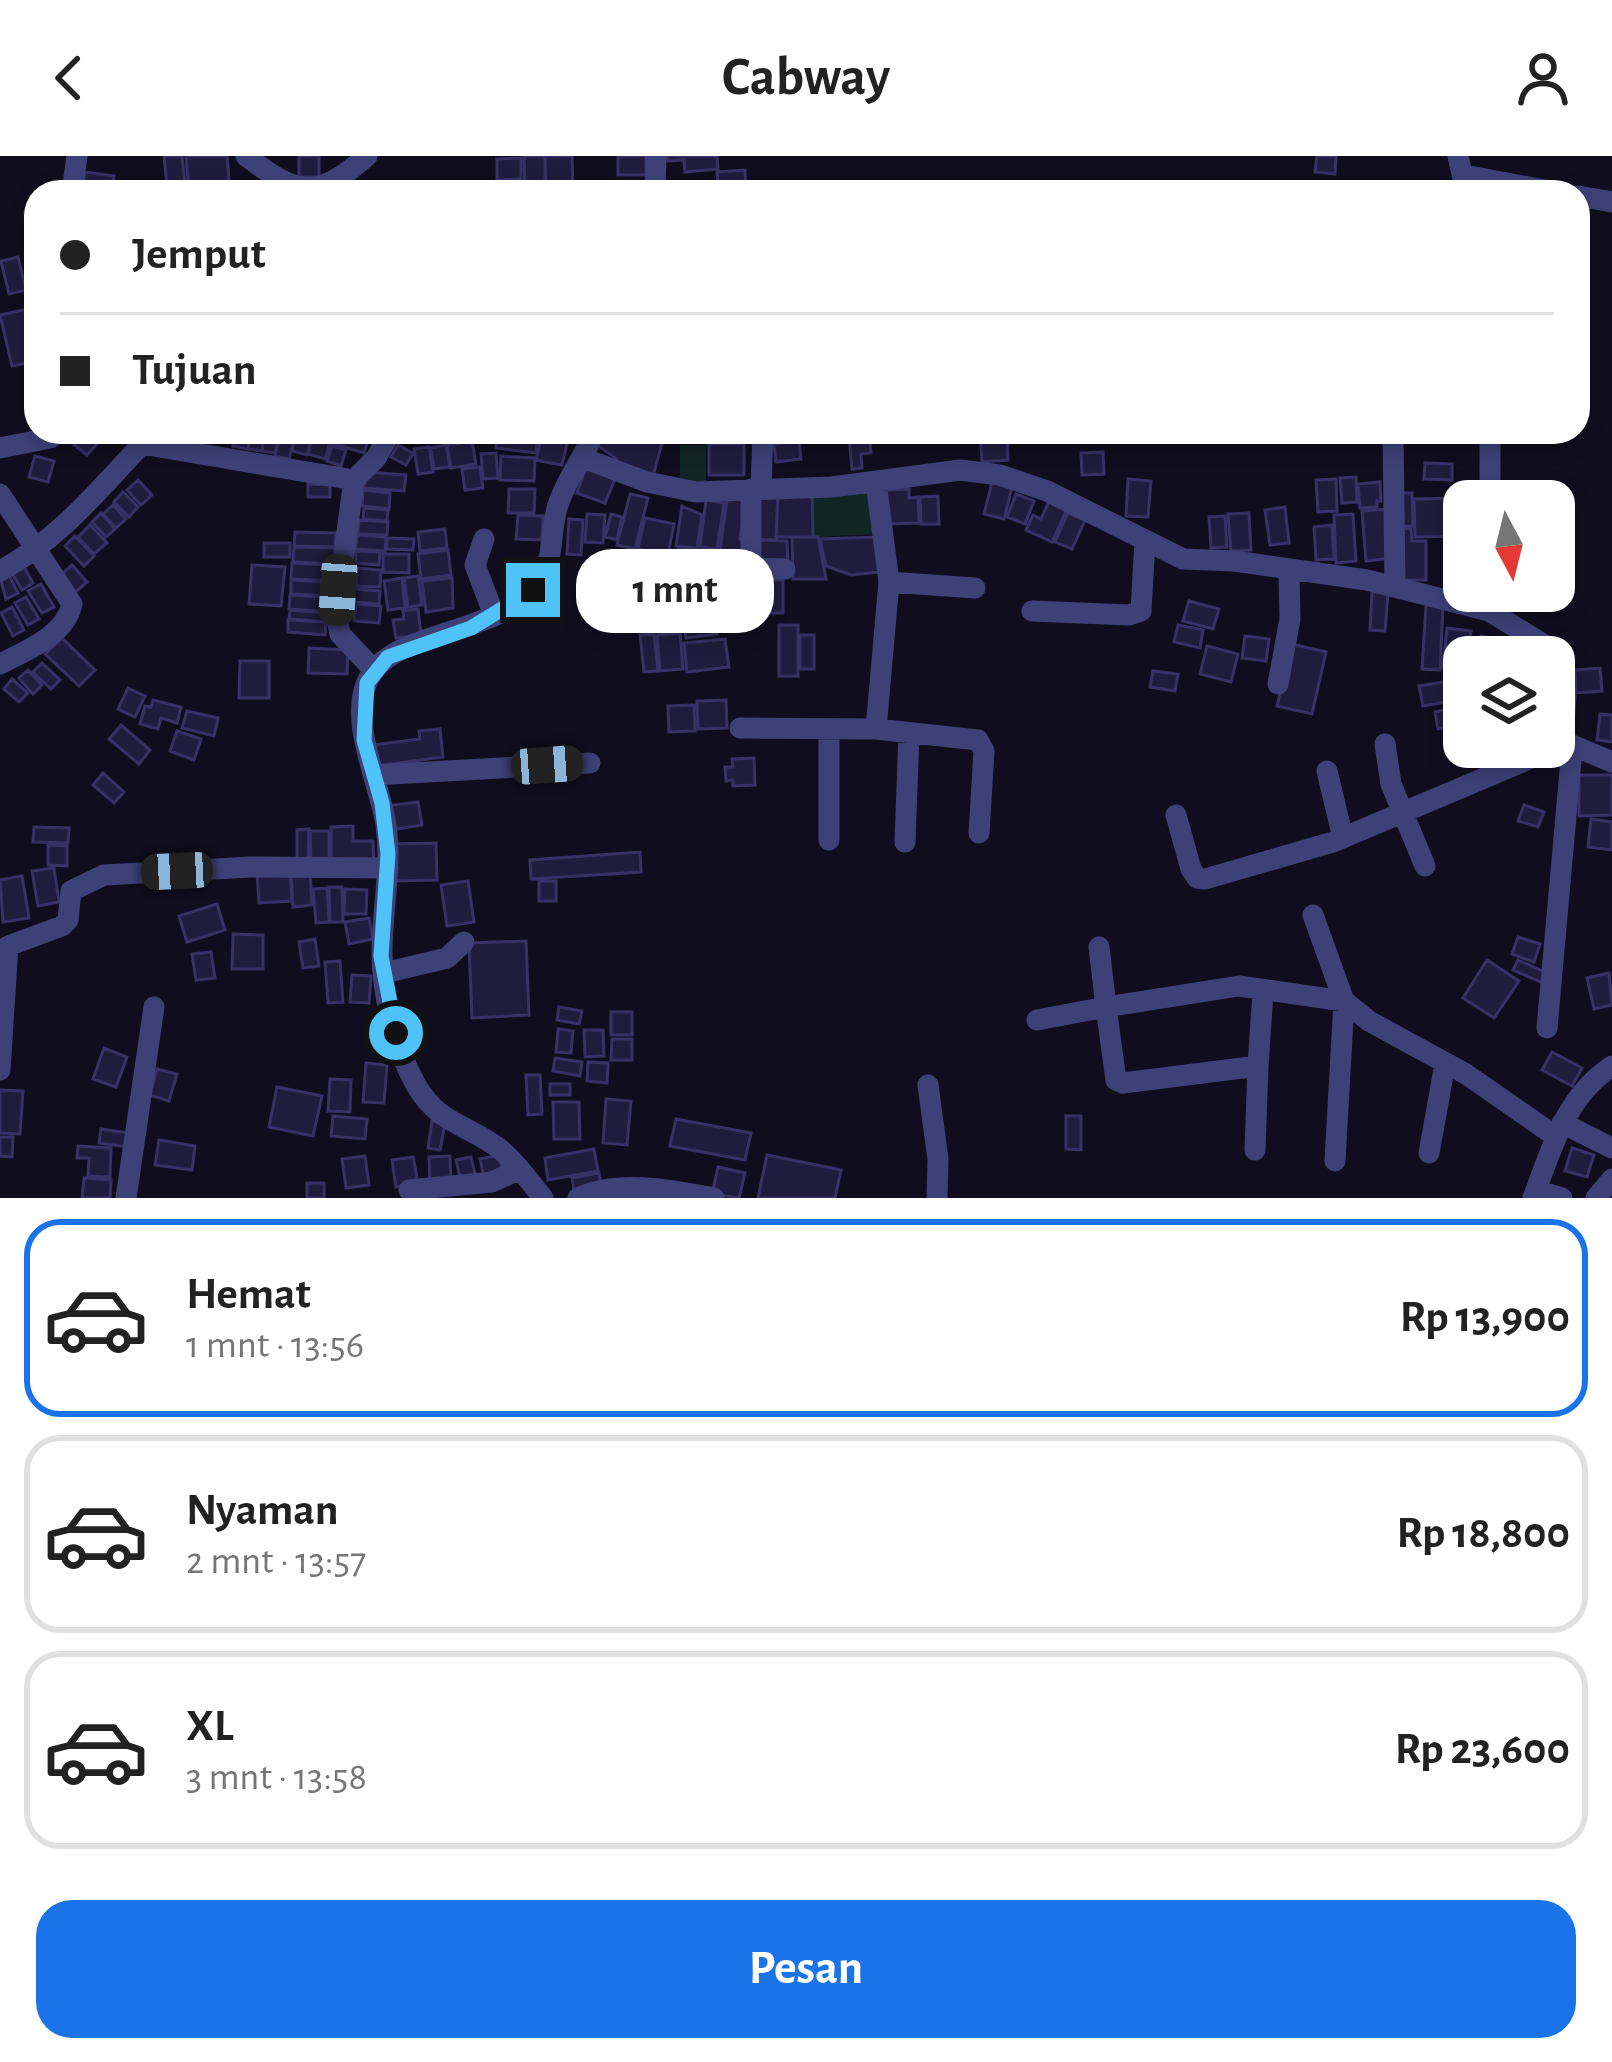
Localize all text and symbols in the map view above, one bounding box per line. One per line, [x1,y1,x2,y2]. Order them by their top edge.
icon: back [36,45,102,111]
icon: person [1510,45,1576,111]
text: Cabway [722,51,890,105]
text: Jemput [132,232,266,277]
text: Tujuan [132,348,257,393]
north arrow [1443,480,1575,612]
map controls [1443,480,1575,768]
callout: 1 mnt [575,548,773,632]
car [318,553,358,627]
route end [506,563,560,617]
text: 1 mnt [633,571,717,610]
button: layers [1443,636,1575,768]
car [510,745,584,785]
car [140,851,214,891]
route start [369,1006,423,1060]
icon: car [42,1264,150,1372]
text: Hemat [186,1272,311,1317]
text: Rp 13,900 [1400,1295,1570,1340]
text: 1 mnt · 13:56 [186,1326,364,1365]
icon: car [42,1480,150,1588]
text: Nyaman [186,1488,339,1533]
text: Rp 18,800 [1396,1511,1570,1556]
text: 2 mnt · 13:57 [186,1542,366,1581]
icon: car [42,1696,150,1804]
text: XL [186,1704,234,1749]
text: Rp 23,600 [1395,1727,1570,1772]
text: 3 mnt · 13:58 [186,1758,367,1797]
button: Pesan [36,1900,1576,2038]

